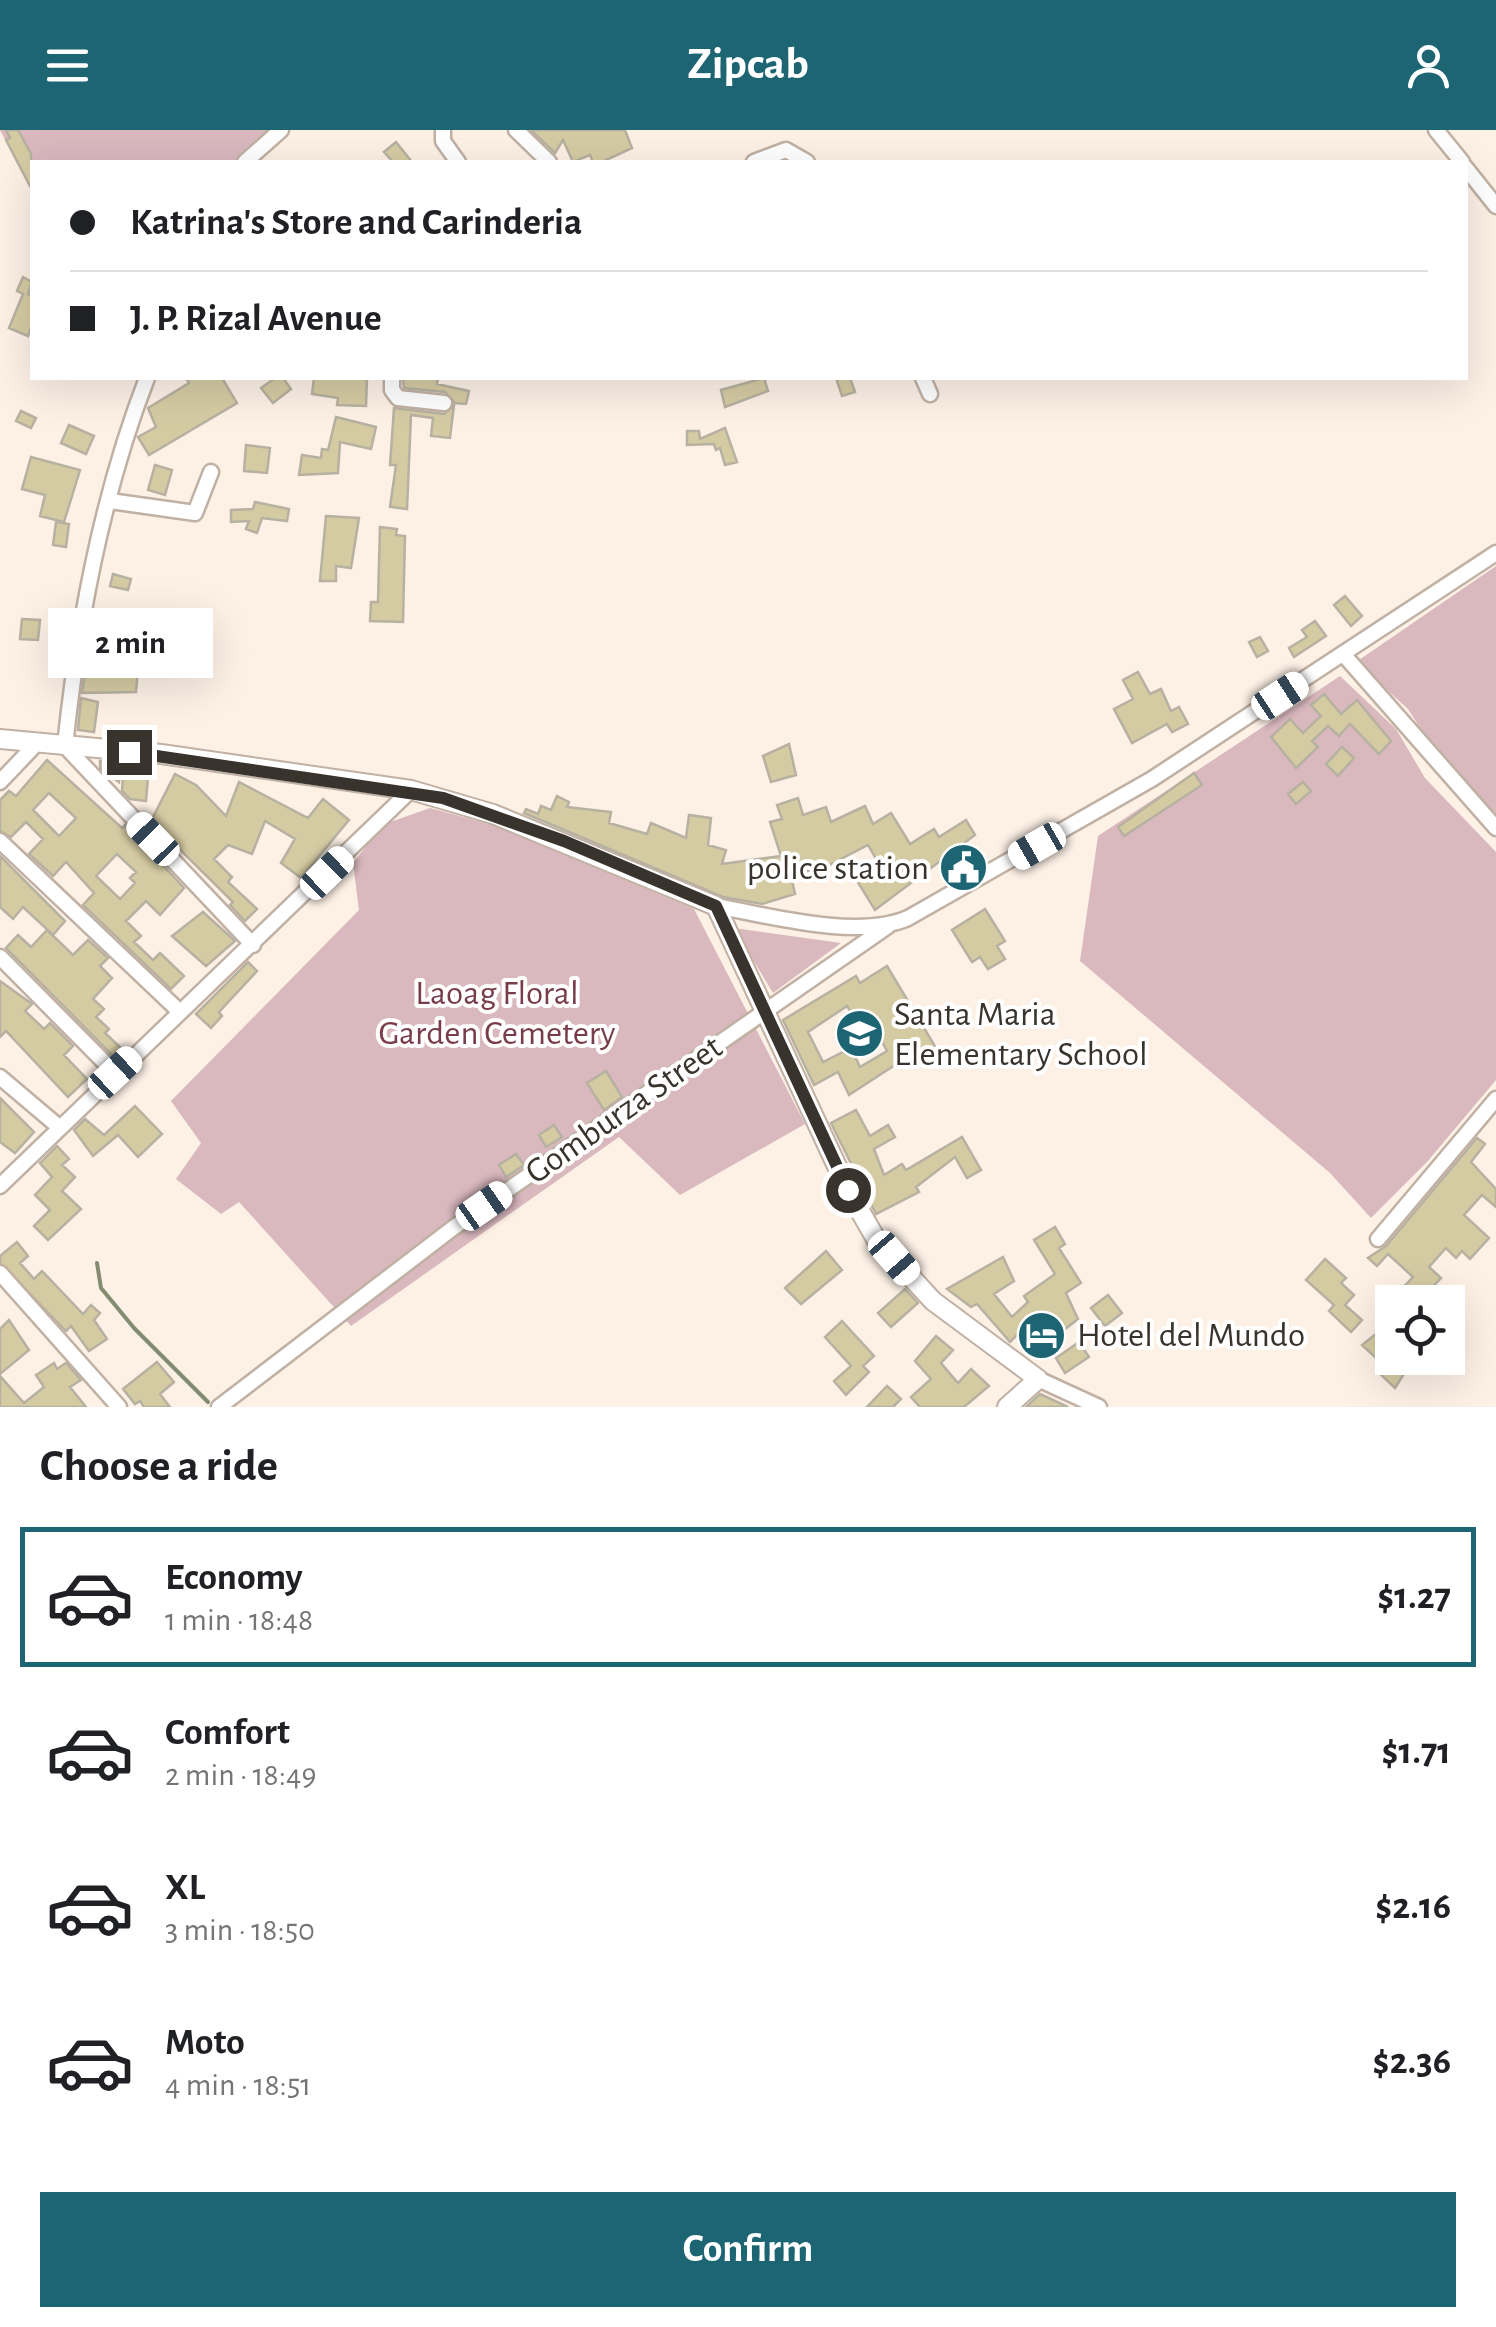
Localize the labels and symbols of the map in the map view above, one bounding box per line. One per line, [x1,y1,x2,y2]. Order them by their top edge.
callout: 2 min [46,607,212,677]
car [1247,667,1313,725]
route end [107,730,152,775]
car [121,807,185,871]
car [1004,818,1070,874]
car [295,841,359,905]
public building icon: police station [938,842,990,894]
place label: police station [747,851,929,886]
park label: Laoag Floral Garden Cemetery [378,976,616,1051]
place label: Santa Maria Elementary School [894,997,1148,1072]
school or university icon: Santa Maria Elementary School [833,1008,885,1060]
street label: Gomburza Street [519,1030,729,1190]
car [83,1042,147,1104]
route start [826,1168,871,1213]
car [451,1177,517,1235]
car [863,1226,925,1290]
hotel icon: Hotel del Mundo [1016,1309,1068,1361]
place label: Hotel del Mundo [1077,1318,1305,1353]

